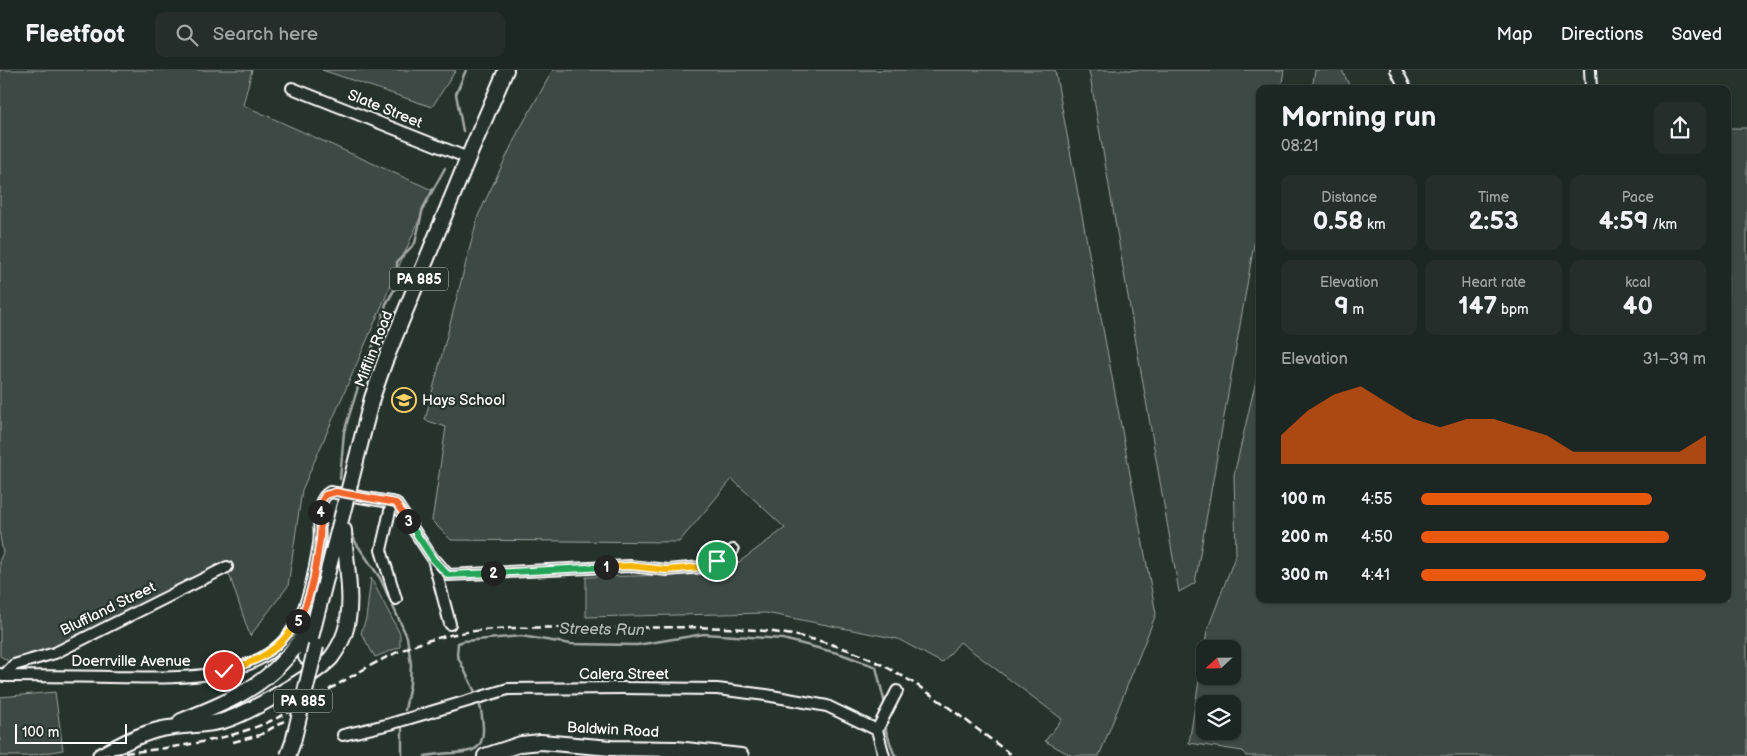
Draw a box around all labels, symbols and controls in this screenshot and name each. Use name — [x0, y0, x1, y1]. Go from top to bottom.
search box — [155, 12, 505, 57]
text: Fleetfoot — [25, 20, 125, 49]
icon: search — [173, 21, 201, 49]
text: Search here — [213, 23, 318, 46]
text: Map — [1497, 24, 1533, 45]
text: Directions — [1561, 24, 1643, 45]
text: Saved — [1671, 24, 1722, 45]
street label: Slate Street — [345, 85, 425, 133]
text: Morning run — [1281, 101, 1436, 134]
button: share — [1654, 102, 1706, 154]
text: 08:21 — [1281, 137, 1318, 156]
text: Distance — [1321, 189, 1377, 206]
text: Time — [1478, 189, 1509, 206]
text: Pace — [1622, 189, 1654, 206]
text: 0.58 — [1313, 206, 1363, 237]
text: 2:53 — [1468, 206, 1519, 237]
text: 4:59 — [1599, 206, 1648, 237]
text: km — [1363, 216, 1386, 233]
text: /km — [1648, 216, 1677, 233]
road number: PA 885 — [390, 268, 448, 290]
text: Elevation — [1320, 274, 1378, 291]
text: Heart rate — [1461, 274, 1526, 291]
text: kcal — [1625, 274, 1650, 291]
text: 9 — [1334, 291, 1349, 322]
text: 147 — [1458, 291, 1497, 322]
text: 40 — [1623, 291, 1653, 322]
text: m — [1349, 301, 1364, 318]
text: bpm — [1497, 301, 1529, 318]
street label: Mifflin Road — [351, 308, 397, 390]
text: Elevation — [1281, 350, 1348, 369]
text: 31–39 m — [1643, 350, 1706, 369]
school or university icon: Hays School — [391, 387, 417, 413]
place label: Hays School — [422, 391, 505, 410]
text: 100 m — [1281, 490, 1326, 509]
text: 4:55 — [1361, 490, 1392, 509]
pin: 4 — [308, 500, 332, 524]
text: 4 — [316, 504, 325, 521]
pin: 3 — [396, 508, 420, 534]
text: 3 — [404, 513, 413, 530]
text: 200 m — [1281, 528, 1328, 547]
text: 4:50 — [1361, 528, 1393, 547]
pin — [696, 540, 738, 582]
icon: arrive — [703, 547, 731, 575]
pin: 1 — [594, 554, 618, 580]
text: 1 — [604, 559, 609, 576]
pin: 2 — [480, 560, 506, 586]
text: 2 — [489, 565, 498, 582]
text: 300 m — [1281, 566, 1328, 585]
text: 4:41 — [1361, 566, 1390, 585]
street label: Bluffland Street — [57, 578, 159, 640]
pin: 5 — [286, 608, 310, 634]
text: 5 — [294, 613, 303, 630]
water label: Streets Run — [559, 620, 645, 640]
north arrow — [1196, 640, 1241, 685]
map controls — [1196, 640, 1241, 740]
pin — [203, 650, 245, 692]
street label: Doerrville Avenue — [71, 652, 191, 671]
icon: check — [210, 657, 238, 685]
street label: Calera Street — [579, 665, 669, 684]
road number: PA 885 — [274, 690, 332, 712]
button: layers — [1196, 695, 1241, 740]
street label: Baldwin Road — [566, 718, 660, 742]
scale bar — [15, 721, 128, 744]
text: 100 m — [22, 724, 59, 741]

